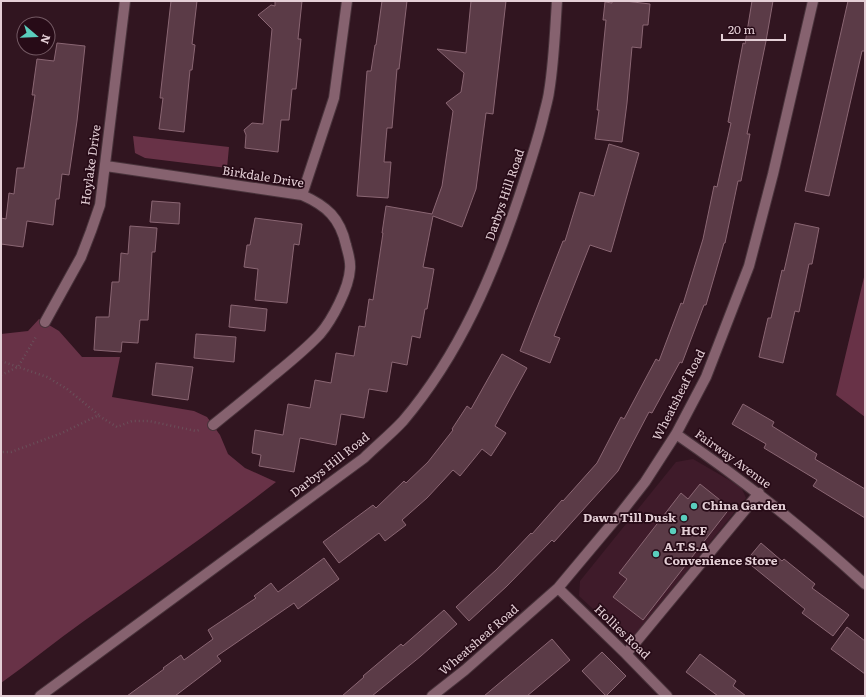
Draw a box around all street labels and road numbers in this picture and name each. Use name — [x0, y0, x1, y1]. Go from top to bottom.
street label: Hoylake Drive — [75, 123, 105, 206]
street label: Darbys Hill Road — [480, 146, 528, 243]
street label: Birkdale Drive — [221, 161, 305, 191]
street label: Wheatsheaf Road — [647, 345, 709, 443]
street label: Fairway Avenue — [692, 424, 775, 492]
street label: Darbys Hill Road — [286, 427, 373, 501]
street label: Wheatsheaf Road — [435, 599, 522, 679]
street label: Hollies Road — [591, 600, 655, 663]

